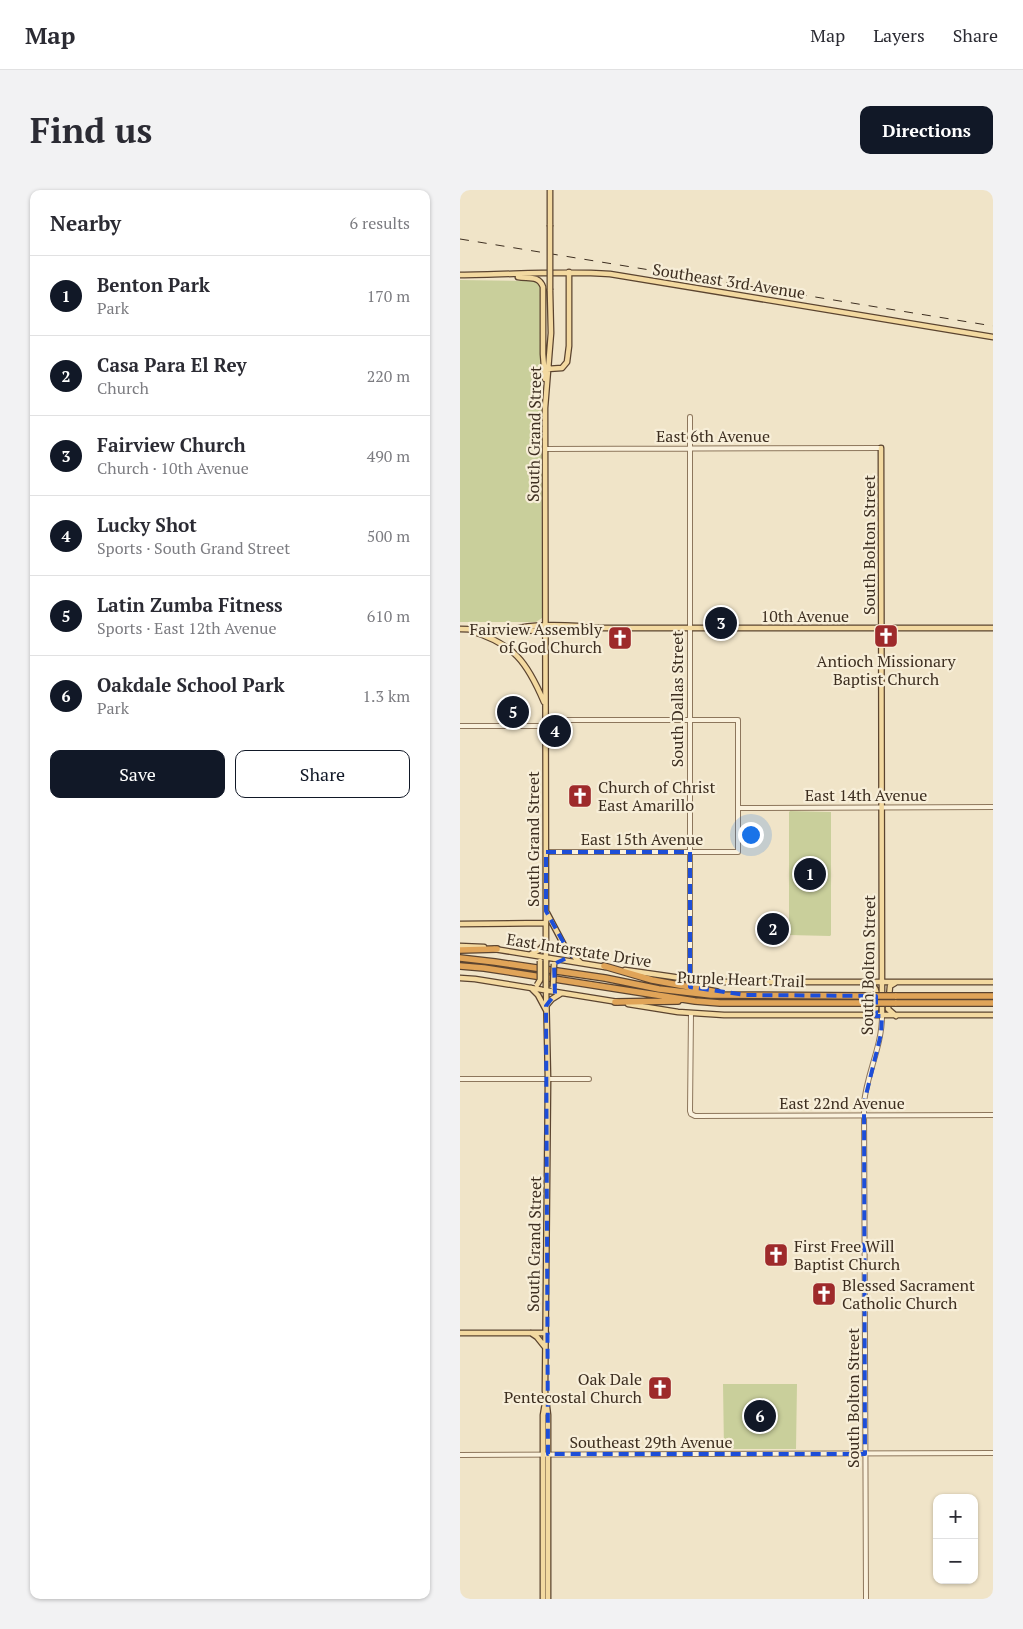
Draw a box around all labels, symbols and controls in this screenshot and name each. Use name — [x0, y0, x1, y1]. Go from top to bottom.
text: Map — [25, 19, 75, 51]
text: Map — [810, 23, 845, 47]
text: Layers — [873, 23, 925, 47]
text: Share — [953, 23, 998, 47]
button: Directions — [860, 106, 993, 154]
text: Find us — [30, 107, 152, 153]
text: Nearby — [50, 209, 121, 237]
text: 6 results — [350, 212, 410, 234]
street label: Southeast 3rd Avenue — [651, 258, 807, 304]
text: Benton Park — [97, 272, 210, 297]
text: 1 — [61, 285, 71, 307]
text: 170 m — [367, 285, 410, 307]
text: Park — [97, 297, 129, 319]
text: Casa Para El Rey — [97, 352, 246, 377]
text: 2 — [61, 365, 71, 387]
text: 220 m — [367, 365, 410, 387]
street label: South Grand Street — [522, 366, 546, 502]
text: Church — [97, 377, 149, 399]
street label: East 6th Avenue — [656, 425, 770, 447]
text: Fairview Church — [97, 432, 246, 457]
text: 3 — [61, 445, 71, 467]
text: 490 m — [367, 445, 410, 467]
text: Church · 10th Avenue — [97, 457, 249, 479]
street label: South Bolton Street — [858, 475, 880, 615]
text: Lucky Shot — [97, 512, 197, 537]
text: 4 — [61, 525, 71, 547]
text: 500 m — [367, 525, 410, 547]
text: Sports · South Grand Street — [97, 537, 290, 559]
text: Latin Zumba Fitness — [97, 592, 283, 617]
pin: 3 — [705, 604, 737, 642]
text: 5 — [61, 605, 71, 627]
text: 610 m — [367, 605, 410, 627]
street label: 10th Avenue — [761, 605, 849, 627]
text: Sports · East 12th Avenue — [97, 617, 277, 639]
place label: Fairview Assembly of God Church — [470, 618, 603, 658]
church icon: Antioch Missionary Baptist Church — [873, 623, 899, 649]
church icon: Fairview Assembly of God Church — [607, 625, 633, 651]
street label: South Dallas Street — [666, 631, 688, 767]
place label: Antioch Missionary Baptist Church — [816, 650, 956, 690]
text: Oakdale School Park — [97, 672, 284, 697]
text: 6 — [61, 685, 71, 707]
text: 1.3 km — [363, 685, 410, 707]
pin: 5 — [497, 693, 529, 731]
text: Park — [97, 697, 129, 719]
pin: 4 — [539, 712, 571, 750]
button: Save — [50, 750, 225, 798]
button: Share — [235, 750, 410, 798]
street label: South Grand Street — [522, 771, 544, 907]
place label: Church of Christ East Amarillo — [598, 776, 716, 816]
church icon: Church of Christ East Amarillo — [567, 783, 593, 809]
street label: East 14th Avenue — [805, 784, 927, 806]
your location — [738, 822, 764, 848]
street label: East 15th Avenue — [581, 828, 703, 850]
pin: 1 — [794, 855, 826, 893]
street label: South Bolton Street — [856, 895, 880, 1035]
pin: 2 — [757, 910, 789, 948]
street label: East Interstate Drive — [505, 928, 653, 972]
street label: Purple Heart Trail — [677, 966, 805, 992]
street label: East 22nd Avenue — [779, 1092, 905, 1114]
street label: South Grand Street — [522, 1176, 546, 1312]
place label: First Free Will Baptist Church — [794, 1235, 901, 1275]
church icon: First Free Will Baptist Church — [763, 1242, 789, 1268]
place label: Blessed Sacrament Catholic Church — [842, 1274, 975, 1314]
church icon: Blessed Sacrament Catholic Church — [811, 1281, 837, 1307]
street label: South Bolton Street — [842, 1328, 864, 1468]
place label: Oak Dale Pentecostal Church — [504, 1368, 643, 1408]
church icon: Oak Dale Pentecostal Church — [647, 1375, 673, 1401]
pin: 6 — [744, 1397, 776, 1435]
street label: Southeast 29th Avenue — [569, 1431, 733, 1453]
map controls — [933, 1494, 978, 1584]
button: + — [933, 1494, 978, 1539]
button: − — [933, 1539, 978, 1584]

